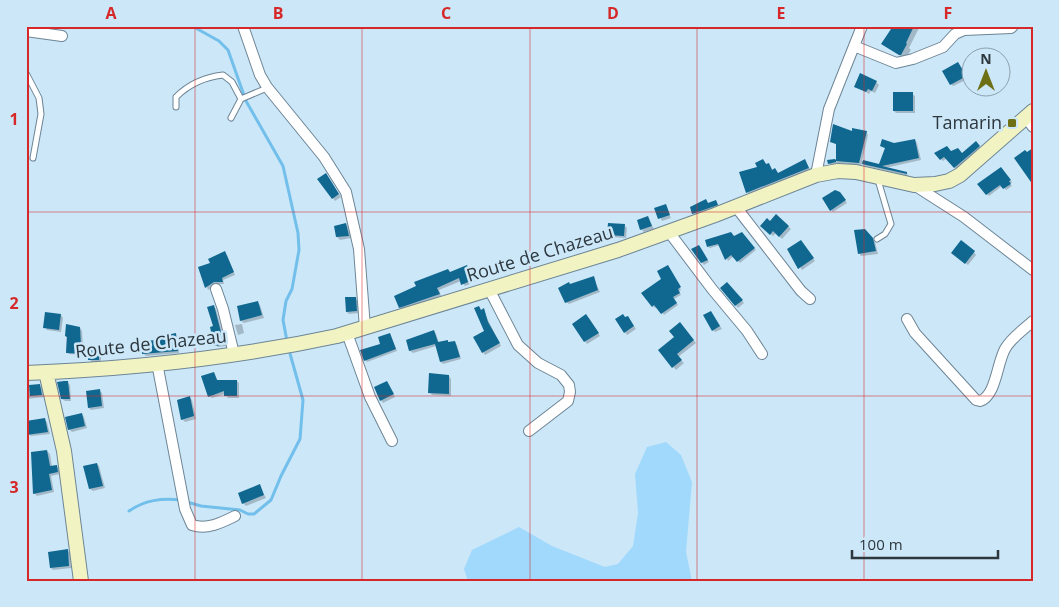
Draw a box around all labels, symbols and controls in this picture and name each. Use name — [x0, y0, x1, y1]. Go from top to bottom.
text: A — [105, 2, 117, 24]
text: B — [273, 2, 283, 24]
text: C — [441, 2, 451, 24]
text: D — [607, 2, 619, 24]
text: E — [777, 2, 786, 24]
text: F — [944, 2, 952, 24]
north arrow — [962, 48, 1012, 98]
text: N — [980, 49, 992, 68]
text: 1 — [9, 108, 19, 130]
place label: Tamarin — [932, 110, 1002, 134]
marker: Tamarin — [1006, 117, 1018, 129]
street label: Route de Chazeau — [464, 219, 616, 287]
text: 2 — [9, 292, 19, 314]
street label: Route de Chazeau — [74, 323, 228, 363]
text: 3 — [9, 476, 19, 498]
scale bar — [852, 527, 998, 559]
text: 100 m — [859, 534, 903, 554]

